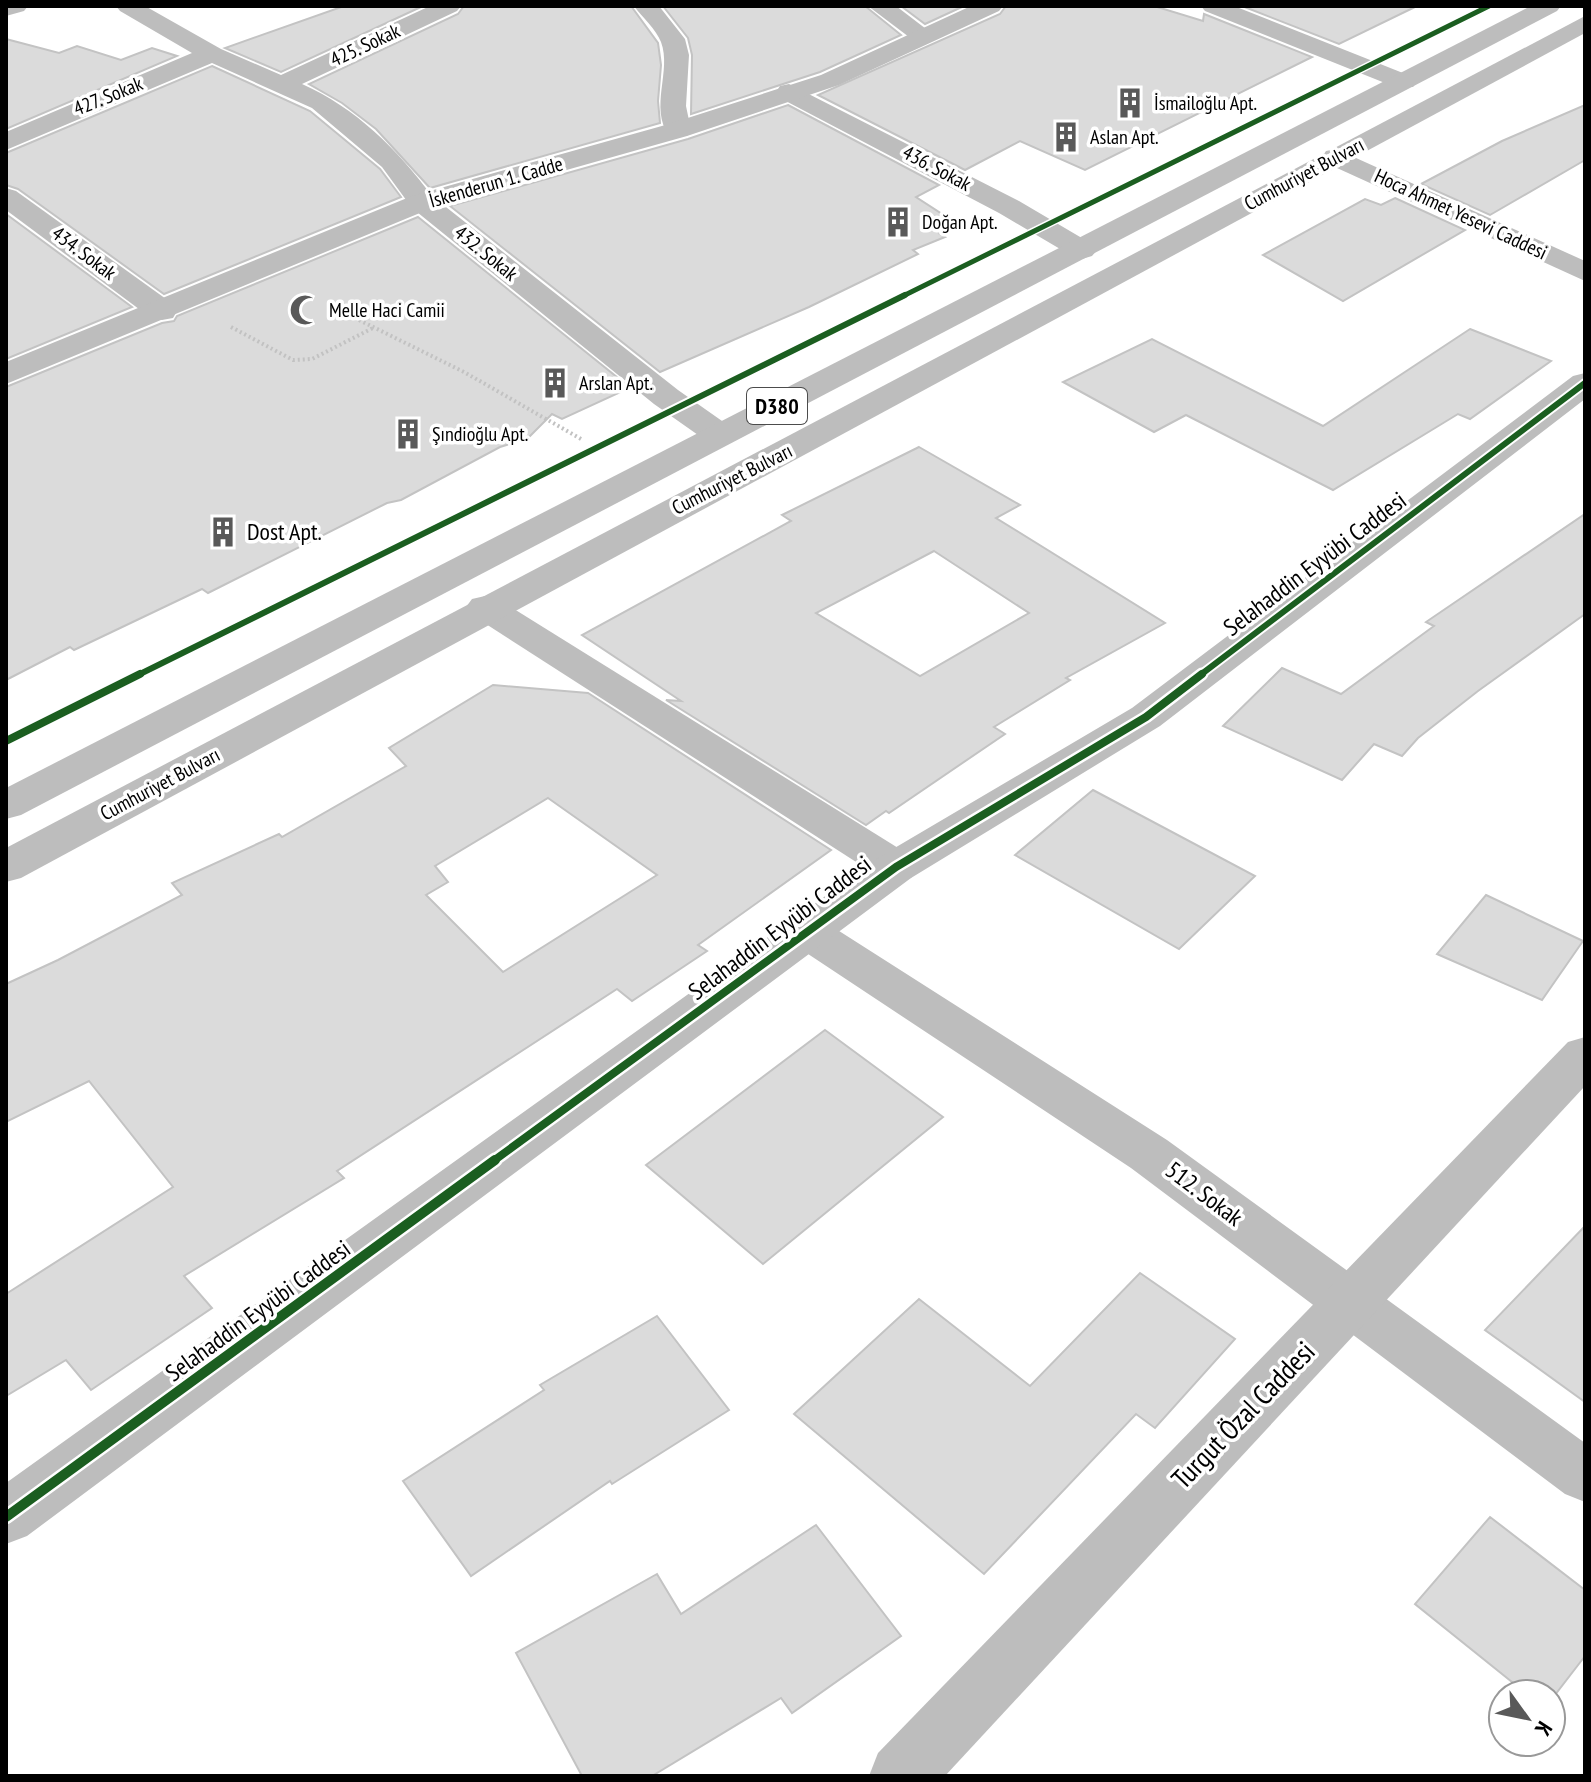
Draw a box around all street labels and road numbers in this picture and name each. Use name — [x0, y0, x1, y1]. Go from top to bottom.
street label: 425. Sokak — [326, 17, 404, 72]
street label: 427. Sokak — [70, 70, 147, 122]
street label: Cumhuriyet Bulvarı — [1240, 132, 1368, 216]
street label: 436. Sokak — [898, 139, 976, 197]
street label: İskenderun 1. Cadde — [426, 150, 566, 214]
street label: Hoca Ahmet Yesevi Caddesi — [1371, 163, 1551, 265]
street label: 434. Sokak — [47, 220, 122, 286]
street label: 432. Sokak — [449, 220, 523, 287]
road number: D380 — [747, 388, 807, 424]
street label: Cumhuriyet Bulvarı — [667, 438, 797, 520]
street label: Selahaddin Eyyübi Caddesi — [1217, 485, 1412, 643]
street label: Cumhuriyet Bulvarı — [96, 742, 224, 826]
street label: Selahaddin Eyyübi Caddesi — [682, 849, 877, 1007]
street label: 512. Sokak — [1159, 1154, 1250, 1233]
street label: Selahaddin Eyyübi Caddesi — [159, 1233, 356, 1388]
street label: Turgut Özal Caddesi — [1163, 1333, 1322, 1496]

